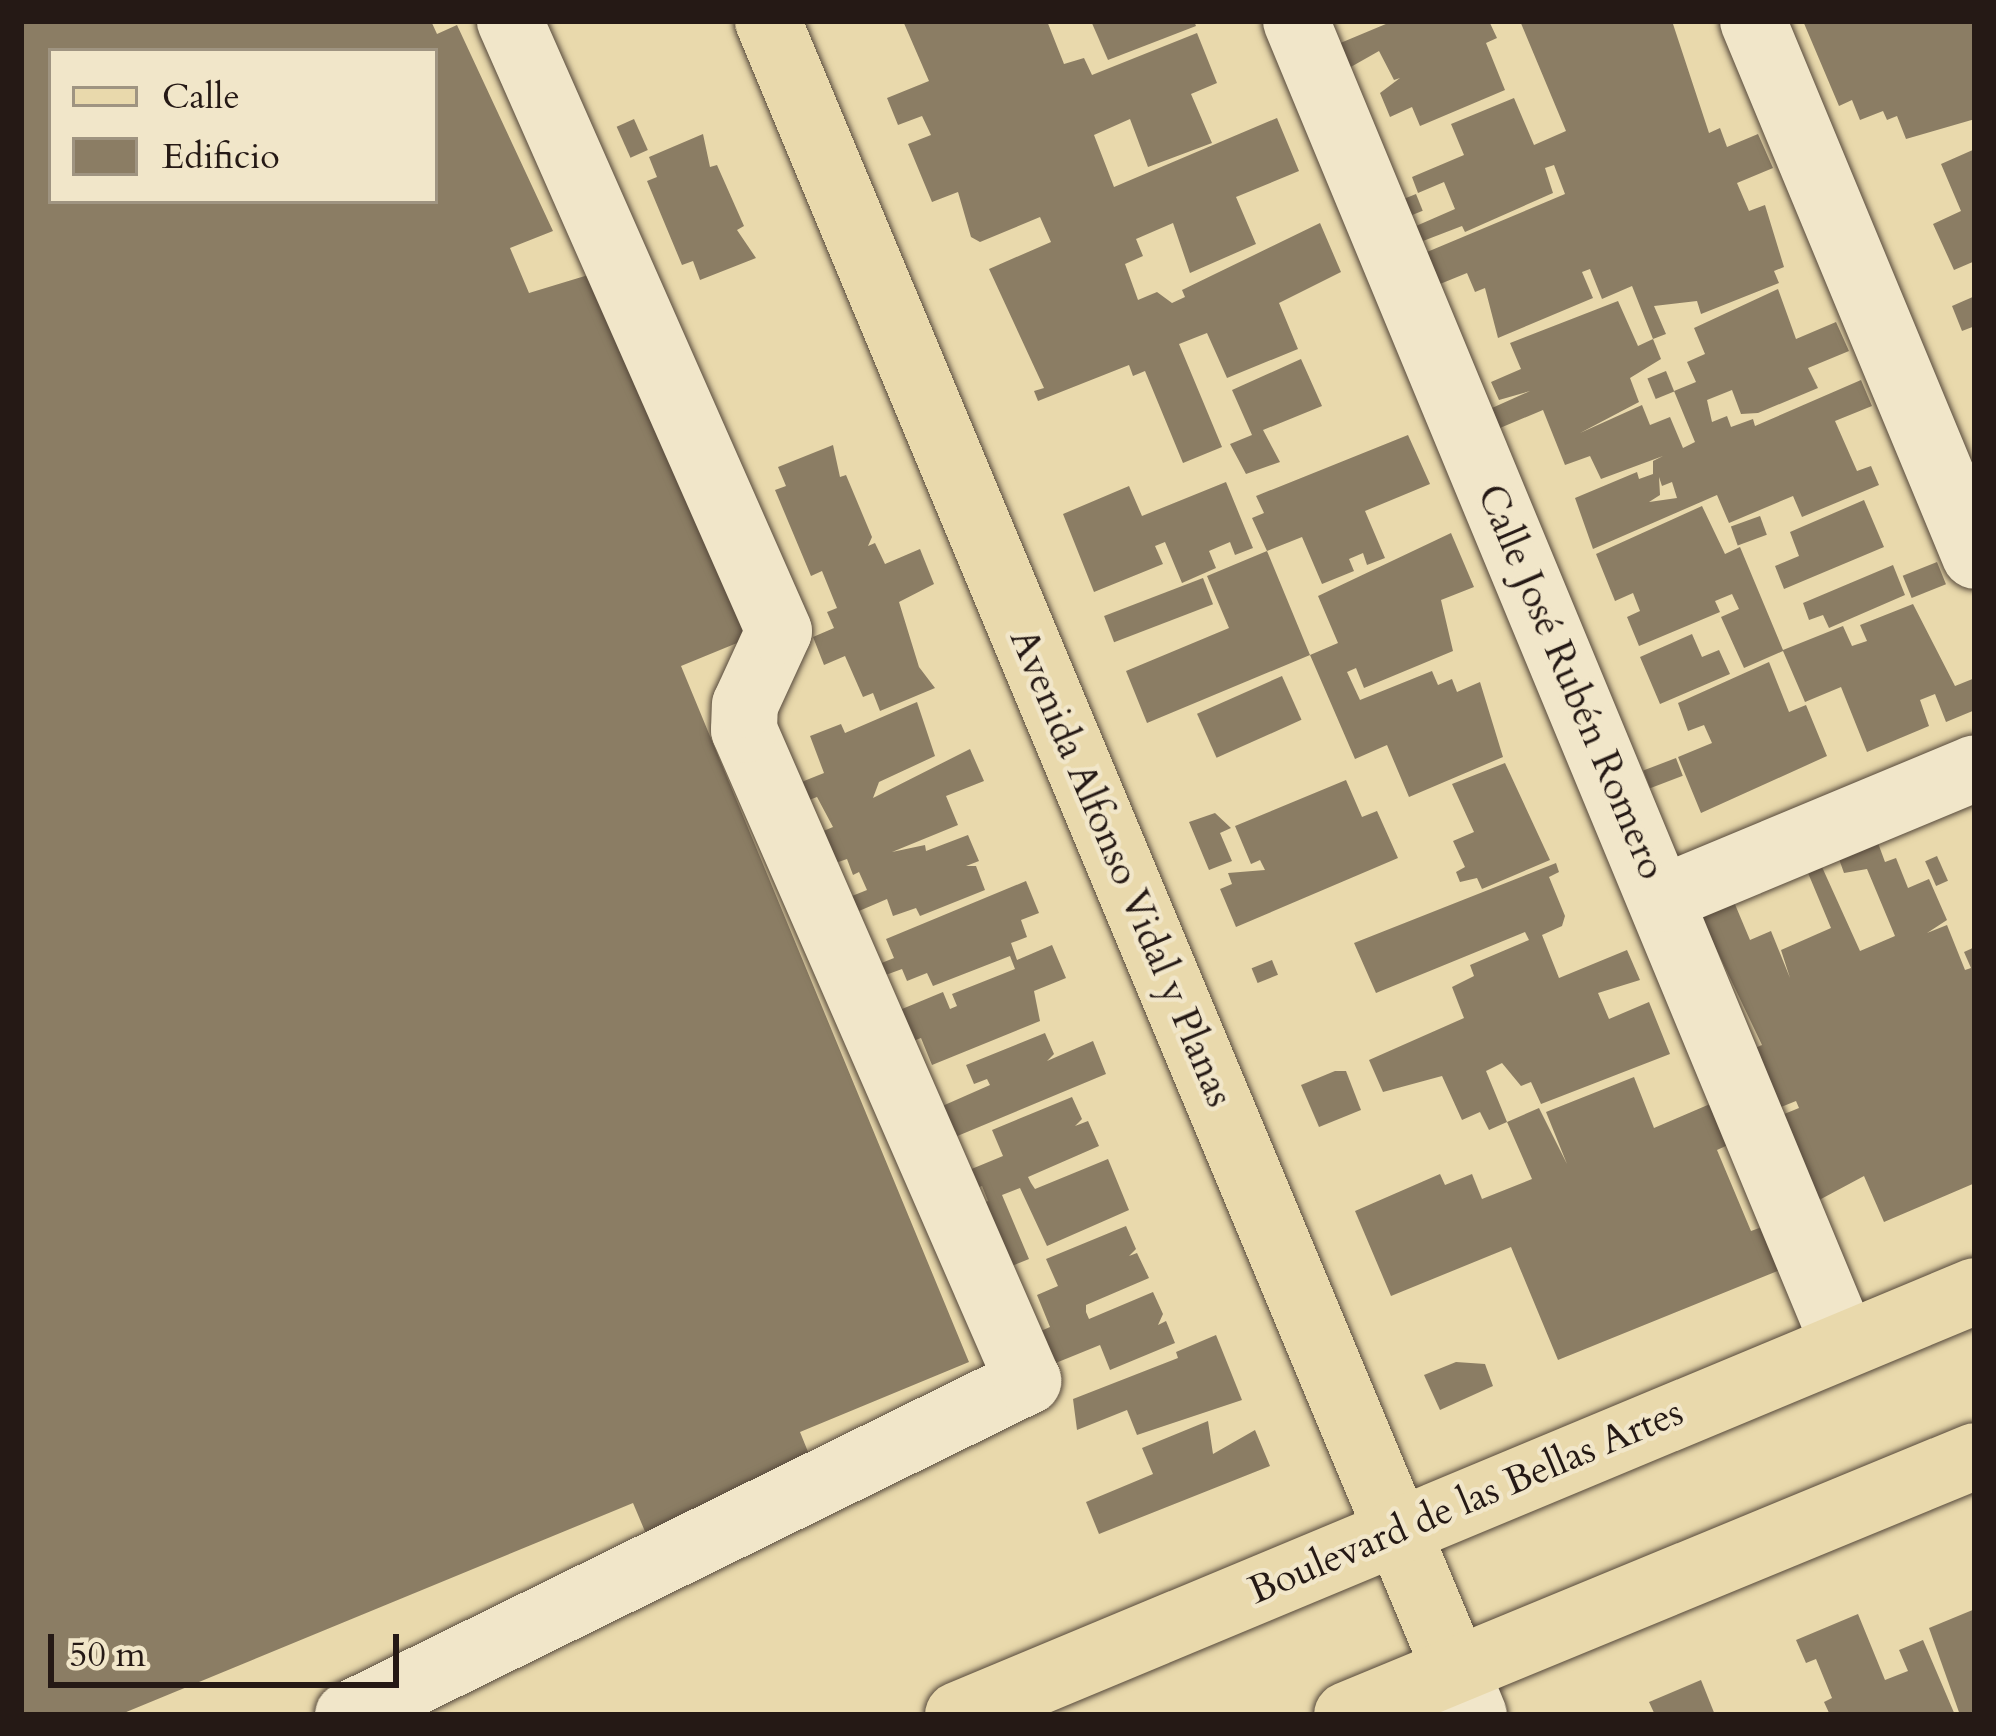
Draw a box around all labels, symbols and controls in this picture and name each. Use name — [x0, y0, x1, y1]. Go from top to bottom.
legend — [48, 48, 438, 204]
text: Calle — [162, 72, 240, 121]
text: Edificio — [162, 132, 280, 181]
street label: Calle José Rubén Romero — [1467, 478, 1675, 886]
street label: Avenida Alfonso Vidal y Planas — [999, 622, 1243, 1114]
street label: Boulevard de las Bellas Artes — [1242, 1389, 1690, 1615]
scale bar — [54, 1610, 405, 1684]
text: 50 m — [69, 1630, 146, 1679]

